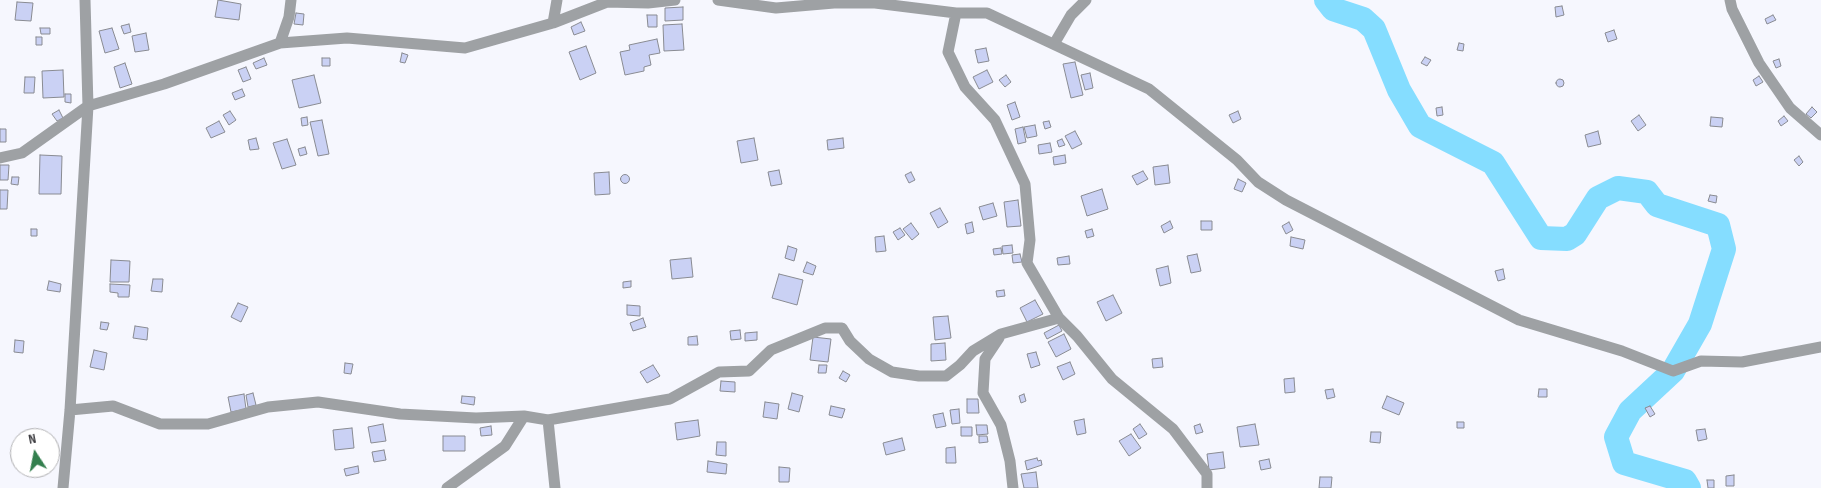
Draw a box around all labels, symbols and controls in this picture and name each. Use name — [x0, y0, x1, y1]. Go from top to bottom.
north arrow — [10, 428, 60, 478]
text: N — [27, 430, 38, 448]

